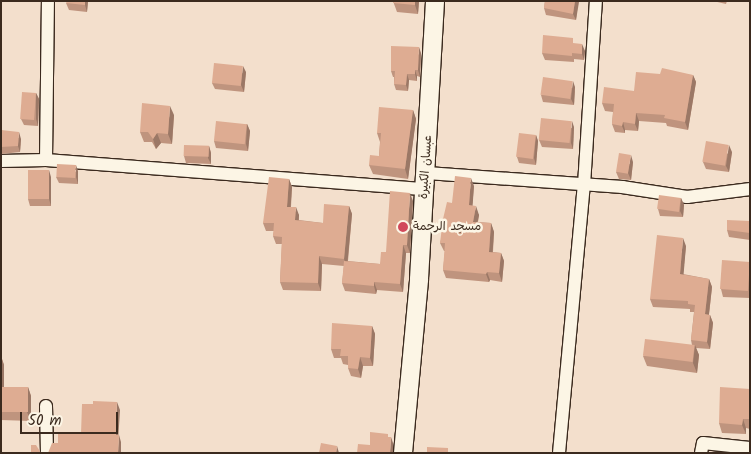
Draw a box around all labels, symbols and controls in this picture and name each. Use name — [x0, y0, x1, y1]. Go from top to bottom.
street label: عبسان الكبيرة — [417, 135, 435, 199]
place label: مسجد الرحمة — [413, 220, 481, 234]
marker: مسجد الرحمة — [397, 221, 409, 233]
scale bar — [22, 402, 120, 434]
text: 50 m — [28, 409, 62, 433]

